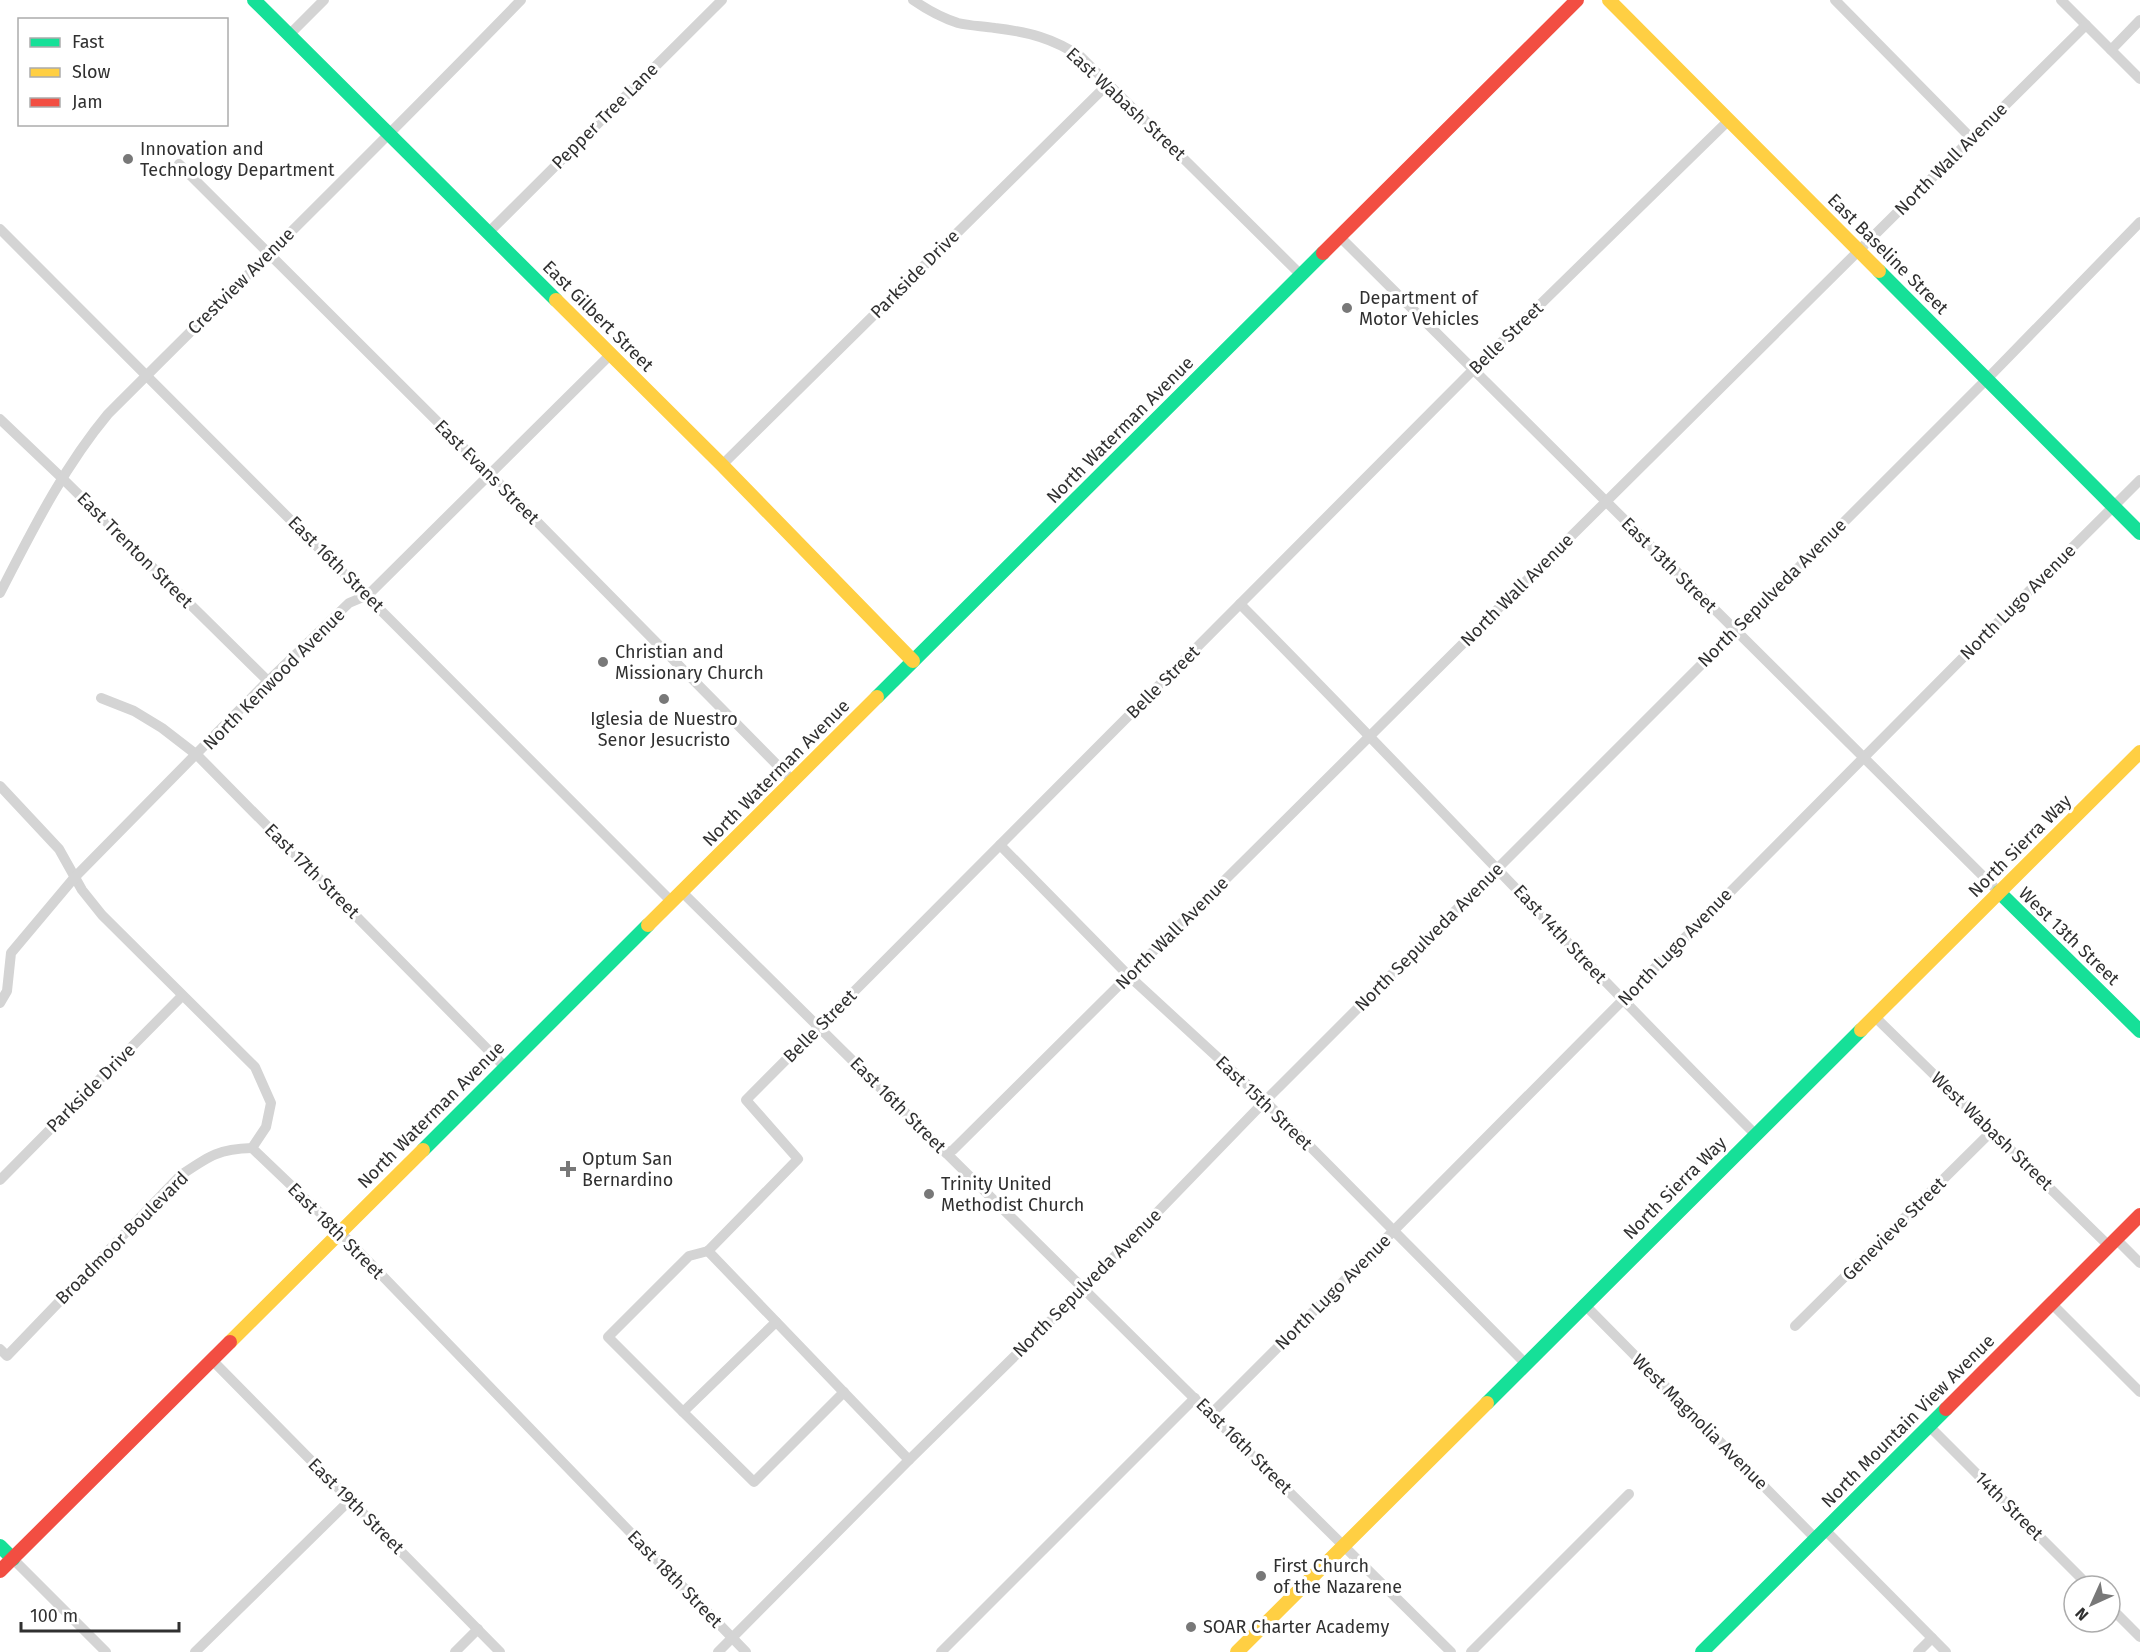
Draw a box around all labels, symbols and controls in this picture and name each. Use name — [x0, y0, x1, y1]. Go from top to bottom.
legend — [18, 18, 228, 126]
text: Fast — [72, 31, 105, 53]
street label: East Wabash Street — [1062, 43, 1191, 165]
street label: Pepper Tree Lane — [547, 58, 663, 174]
text: Slow — [72, 61, 111, 83]
text: Jam — [72, 91, 103, 113]
street label: North Wall Avenue — [1890, 98, 2012, 220]
place label: Innovation and Technology Department — [140, 138, 335, 181]
marker: Innovation and Technology Department — [121, 152, 135, 166]
street label: East Baseline Street — [1823, 189, 1953, 319]
street label: Crestview Avenue — [183, 223, 299, 339]
street label: Parkside Drive — [866, 225, 964, 323]
street label: East Gilbert Street — [538, 256, 658, 376]
place label: Department of Motor Vehicles — [1359, 287, 1480, 330]
street label: Belle Street — [1464, 297, 1548, 379]
marker: Department of Motor Vehicles — [1340, 301, 1354, 315]
street label: North Waterman Avenue — [1042, 352, 1198, 508]
street label: East Evans Street — [430, 415, 544, 529]
street label: East Trenton Street — [72, 487, 198, 613]
street label: East 16th Street — [283, 511, 389, 617]
street label: East 13th Street — [1617, 513, 1722, 618]
street label: North Sepulveda Avenue — [1693, 514, 1851, 672]
street label: North Wall Avenue — [1456, 529, 1578, 651]
street label: North Lugo Avenue — [1955, 539, 2081, 665]
street label: North Kenwood Avenue — [199, 604, 349, 754]
street label: Belle Street — [1122, 640, 1205, 723]
place label: Christian and Missionary Church — [615, 641, 764, 684]
marker: Christian and Missionary Church — [596, 655, 610, 669]
marker: Iglesia de Nuestro Senor Jesucristo — [657, 692, 671, 706]
street label: North Waterman Avenue — [698, 695, 854, 851]
place label: Iglesia de Nuestro Senor Jesucristo — [590, 708, 738, 751]
street label: North Sierra Way — [1964, 790, 2076, 902]
street label: East 17th Street — [260, 819, 364, 923]
street label: North Sepulveda Avenue — [1350, 858, 1508, 1016]
street label: North Wall Avenue — [1111, 872, 1233, 994]
street label: East 14th Street — [1509, 880, 1612, 988]
street label: West 13th Street — [2014, 882, 2124, 990]
street label: North Lugo Avenue — [1613, 884, 1737, 1010]
street label: Belle Street — [779, 984, 862, 1067]
street label: North Waterman Avenue — [353, 1037, 509, 1193]
street label: Parkside Drive — [42, 1039, 140, 1137]
street label: East 15th Street — [1211, 1051, 1317, 1155]
street label: East 16th Street — [845, 1052, 951, 1158]
street label: West Wabash Street — [1926, 1067, 2058, 1195]
street label: North Sierra Way — [1619, 1132, 1731, 1244]
place label: Optum San Bernardino — [582, 1148, 673, 1191]
marker: Optum San Bernardino — [559, 1160, 577, 1178]
street label: Broadmoor Boulevard — [51, 1167, 193, 1309]
street label: Genevieve Street — [1838, 1172, 1951, 1285]
place label: Trinity United Methodist Church — [941, 1173, 1084, 1216]
street label: East 18th Street — [283, 1178, 389, 1284]
marker: Trinity United Methodist Church — [922, 1187, 936, 1201]
street label: North Sepulveda Avenue — [1008, 1204, 1166, 1362]
street label: North Lugo Avenue — [1270, 1229, 1396, 1355]
street label: North Mountain View Avenue — [1817, 1330, 1999, 1512]
street label: West Magnolia Avenue — [1628, 1350, 1772, 1494]
street label: East 16th Street — [1191, 1393, 1297, 1499]
street label: East 19th Street — [303, 1453, 409, 1559]
street label: 14th Street — [1970, 1467, 2048, 1545]
street label: East 18th Street — [623, 1526, 727, 1633]
place label: First Church of the Nazarene — [1273, 1555, 1402, 1598]
marker: First Church of the Nazarene — [1254, 1569, 1268, 1583]
north arrow — [2062, 1574, 2122, 1634]
scale bar — [21, 1595, 178, 1633]
text: N — [2071, 1604, 2092, 1625]
text: 100 m — [30, 1605, 78, 1627]
place label: SOAR Charter Academy — [1203, 1616, 1389, 1638]
marker: SOAR Charter Academy — [1184, 1620, 1198, 1634]

